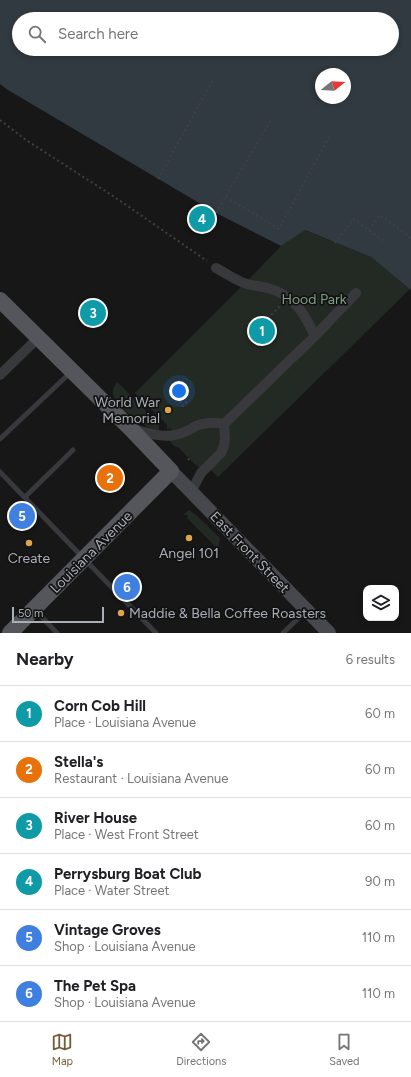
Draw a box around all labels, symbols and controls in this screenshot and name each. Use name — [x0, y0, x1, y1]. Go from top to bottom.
search box — [12, 12, 399, 56]
icon: search — [26, 23, 48, 45]
text: Search here — [58, 25, 138, 43]
north arrow — [315, 68, 351, 104]
pin: 4 — [189, 204, 215, 234]
park label: Hood Park — [281, 291, 347, 308]
pin: 3 — [80, 298, 106, 328]
pin: 1 — [249, 316, 275, 346]
your location — [169, 381, 189, 401]
place label: World War Memorial — [95, 394, 160, 427]
marker: World War Memorial — [163, 405, 173, 415]
pin: 2 — [97, 463, 123, 493]
pin: 5 — [9, 501, 35, 531]
street label: Louisiana Avenue — [47, 508, 136, 597]
street label: East Front Street — [206, 508, 293, 597]
marker: Angel 101 — [184, 533, 194, 543]
marker: Create — [24, 538, 34, 548]
place label: Angel 101 — [159, 545, 219, 562]
place label: Create — [8, 550, 51, 567]
pin: 6 — [114, 572, 140, 602]
map controls — [363, 585, 399, 621]
button: layers — [363, 585, 399, 621]
scale bar — [12, 605, 104, 624]
place label: Maddie & Bella Coffee Roasters — [129, 605, 326, 622]
text: 50 m — [18, 607, 43, 620]
marker: Maddie & Bella Coffee Roasters — [116, 608, 126, 618]
text: Nearby — [16, 649, 74, 669]
text: 6 results — [346, 652, 395, 667]
text: Corn Cob Hill — [54, 697, 146, 715]
text: 1 — [26, 706, 32, 721]
text: 60 m — [365, 706, 395, 721]
text: Place · Louisiana Avenue — [54, 715, 196, 730]
text: Stella's — [54, 753, 103, 771]
text: 2 — [25, 762, 33, 777]
text: 60 m — [365, 762, 395, 777]
text: Restaurant · Louisiana Avenue — [54, 771, 228, 786]
text: River House — [54, 809, 137, 827]
text: 3 — [25, 818, 33, 833]
text: 60 m — [365, 818, 395, 833]
text: Place · West Front Street — [54, 827, 199, 842]
text: Perrysburg Boat Club — [54, 865, 201, 883]
text: 4 — [25, 874, 33, 889]
text: 90 m — [365, 874, 395, 889]
text: Place · Water Street — [54, 883, 169, 898]
text: Vintage Groves — [54, 921, 161, 939]
text: 5 — [25, 930, 33, 945]
text: 110 m — [362, 930, 395, 945]
text: Shop · Louisiana Avenue — [54, 939, 196, 954]
text: The Pet Spa — [54, 977, 136, 995]
text: 6 — [25, 986, 33, 1001]
text: 110 m — [362, 986, 395, 1001]
text: Shop · Louisiana Avenue — [54, 995, 196, 1010]
tab: Map — [51, 1031, 73, 1068]
tab: Directions — [176, 1031, 226, 1068]
tab: Saved — [329, 1031, 360, 1068]

